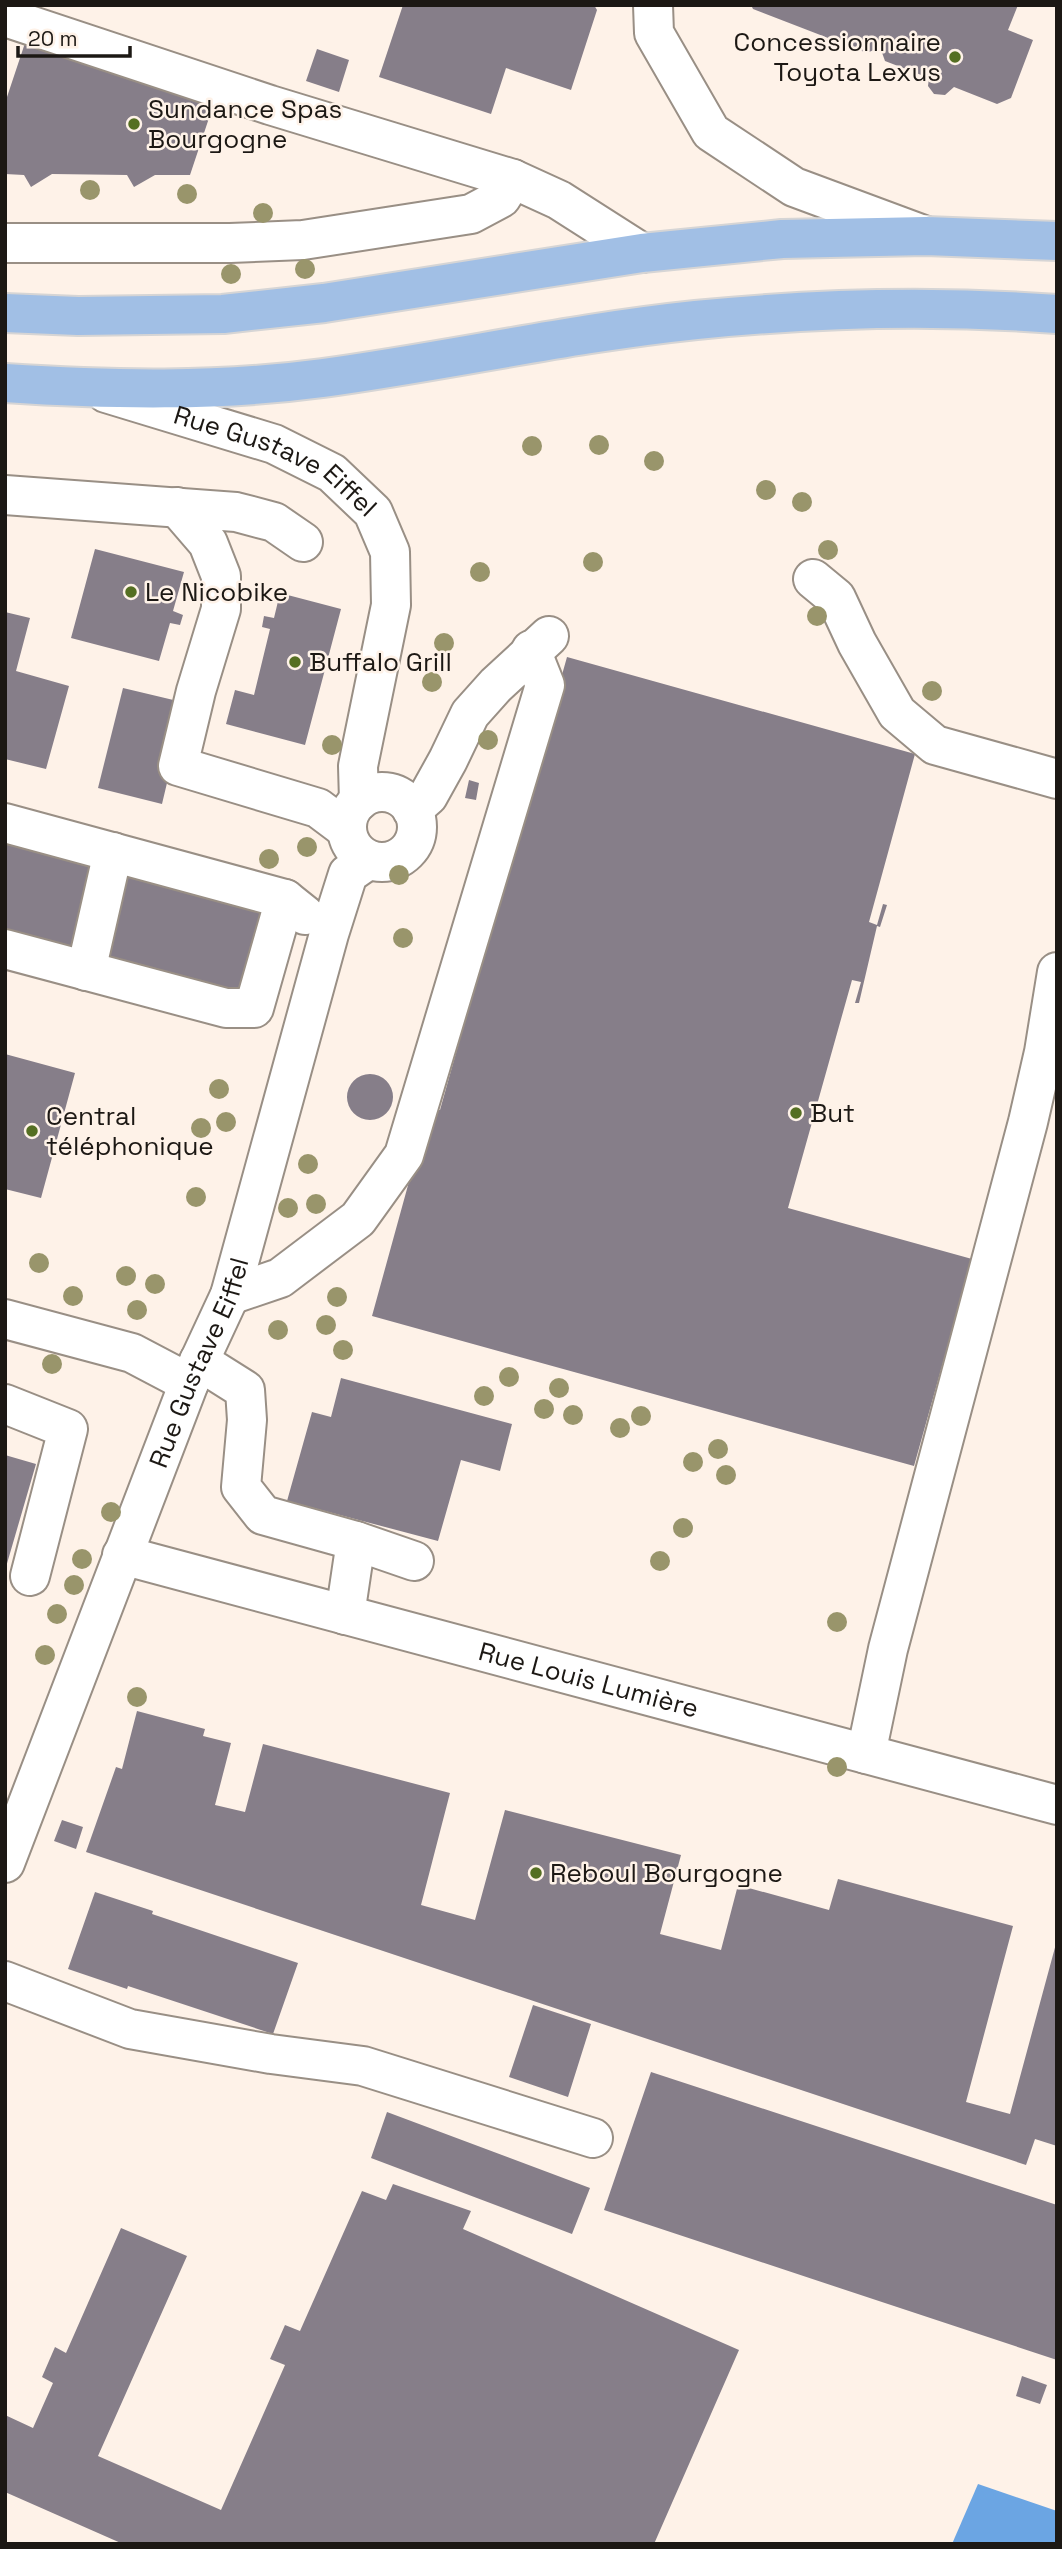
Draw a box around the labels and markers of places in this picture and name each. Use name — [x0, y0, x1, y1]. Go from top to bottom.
place label: Concessionnaire Toyota Lexus — [734, 25, 941, 89]
marker: Concessionnaire Toyota Lexus — [947, 49, 963, 65]
place label: Sundance Spas Bourgogne — [148, 92, 342, 156]
marker: Sundance Spas Bourgogne — [126, 116, 142, 132]
place label: Le Nicobike — [145, 575, 288, 609]
marker: Le Nicobike — [123, 584, 139, 600]
place label: Buffalo Grill — [309, 645, 452, 679]
marker: Buffalo Grill — [287, 654, 303, 670]
place label: But — [810, 1096, 855, 1130]
place label: Central téléphonique — [46, 1099, 214, 1163]
marker: But — [788, 1105, 804, 1121]
marker: Central téléphonique — [24, 1123, 40, 1139]
place label: Reboul Bourgogne — [550, 1856, 783, 1890]
marker: Reboul Bourgogne — [528, 1865, 544, 1881]

